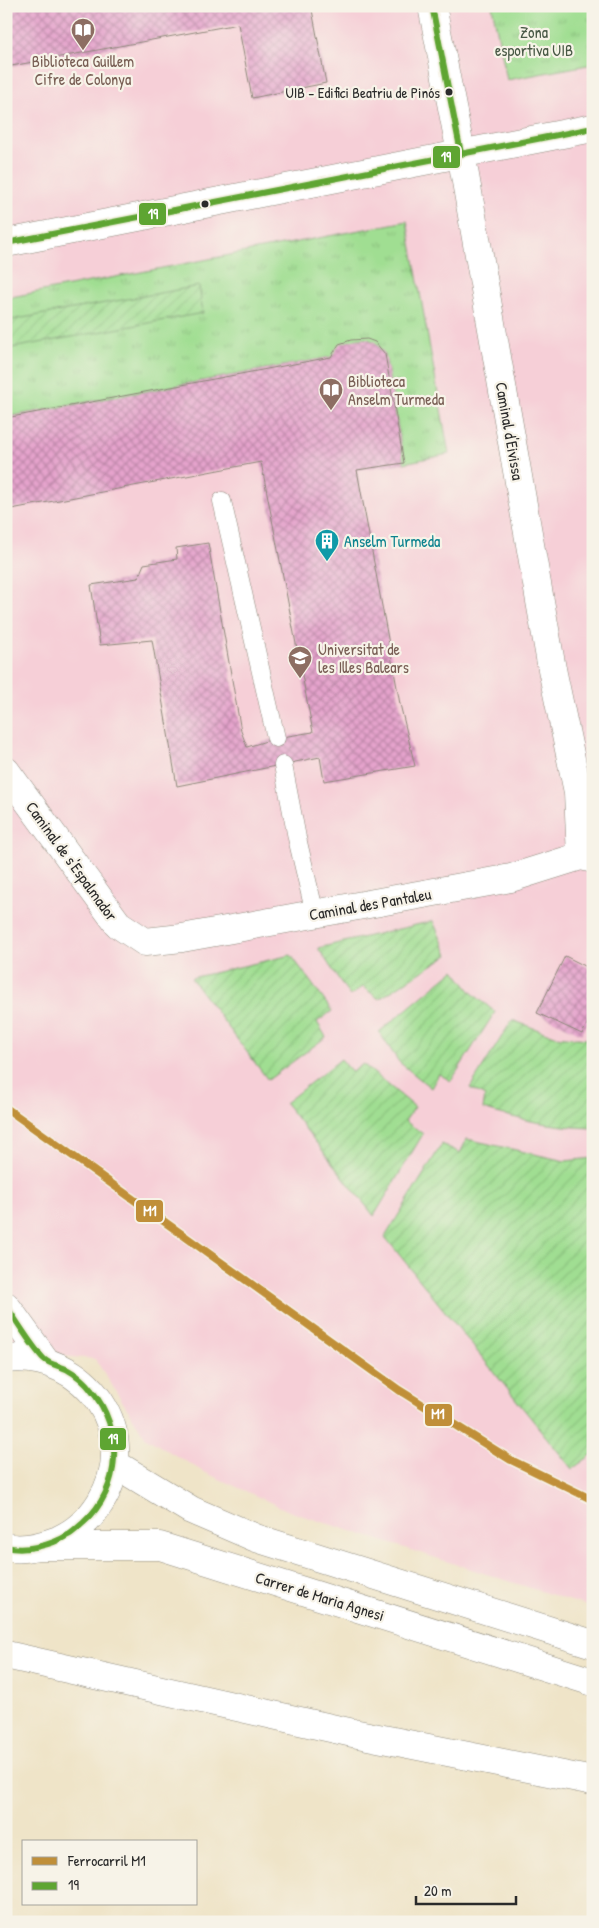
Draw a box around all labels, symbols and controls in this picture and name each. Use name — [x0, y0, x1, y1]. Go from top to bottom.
library icon: Biblioteca Guillem Cifre de Colonya — [70, 17, 96, 51]
park label: Zona esportiva UIB — [495, 21, 573, 61]
place label: Biblioteca Guillem Cifre de Colonya — [32, 50, 134, 90]
place label: UIB - Edifici Beatriu de Pinós — [286, 82, 440, 103]
marker: UIB - Edifici Beatriu de Pinós — [444, 87, 454, 97]
line badge: 19 — [432, 145, 461, 169]
text: 19 — [441, 147, 452, 166]
unlabelled marker — [200, 199, 210, 209]
line badge: 19 — [138, 202, 167, 226]
text: 19 — [148, 204, 159, 223]
place label: Biblioteca Anselm Turmeda — [348, 370, 444, 410]
library icon: Biblioteca Anselm Turmeda — [318, 377, 344, 411]
street label: Caminal d'Eivissa — [491, 380, 529, 482]
building icon: Anselm Turmeda — [314, 528, 340, 562]
place label: Anselm Turmeda — [344, 530, 440, 552]
place label: Universitat de les Illes Balears — [318, 638, 409, 678]
school or university icon: Universitat de les Illes Balears — [287, 645, 313, 679]
street label: Caminal de s'Espalmador — [21, 797, 123, 925]
street label: Caminal des Pantaleu — [307, 882, 433, 926]
line badge: M1 — [135, 1199, 164, 1223]
text: M1 — [143, 1201, 157, 1220]
line badge: M1 — [424, 1403, 453, 1427]
text: M1 — [431, 1404, 445, 1423]
line badge: 19 — [99, 1427, 127, 1451]
text: 19 — [108, 1429, 119, 1448]
street label: Carrer de Maria Agnesi — [253, 1566, 387, 1626]
legend — [22, 1840, 198, 1906]
text: Ferrocarril M1 — [67, 1850, 146, 1871]
scale bar — [416, 1873, 516, 1905]
text: 19 — [68, 1874, 79, 1895]
text: 20 m — [424, 1880, 451, 1901]

